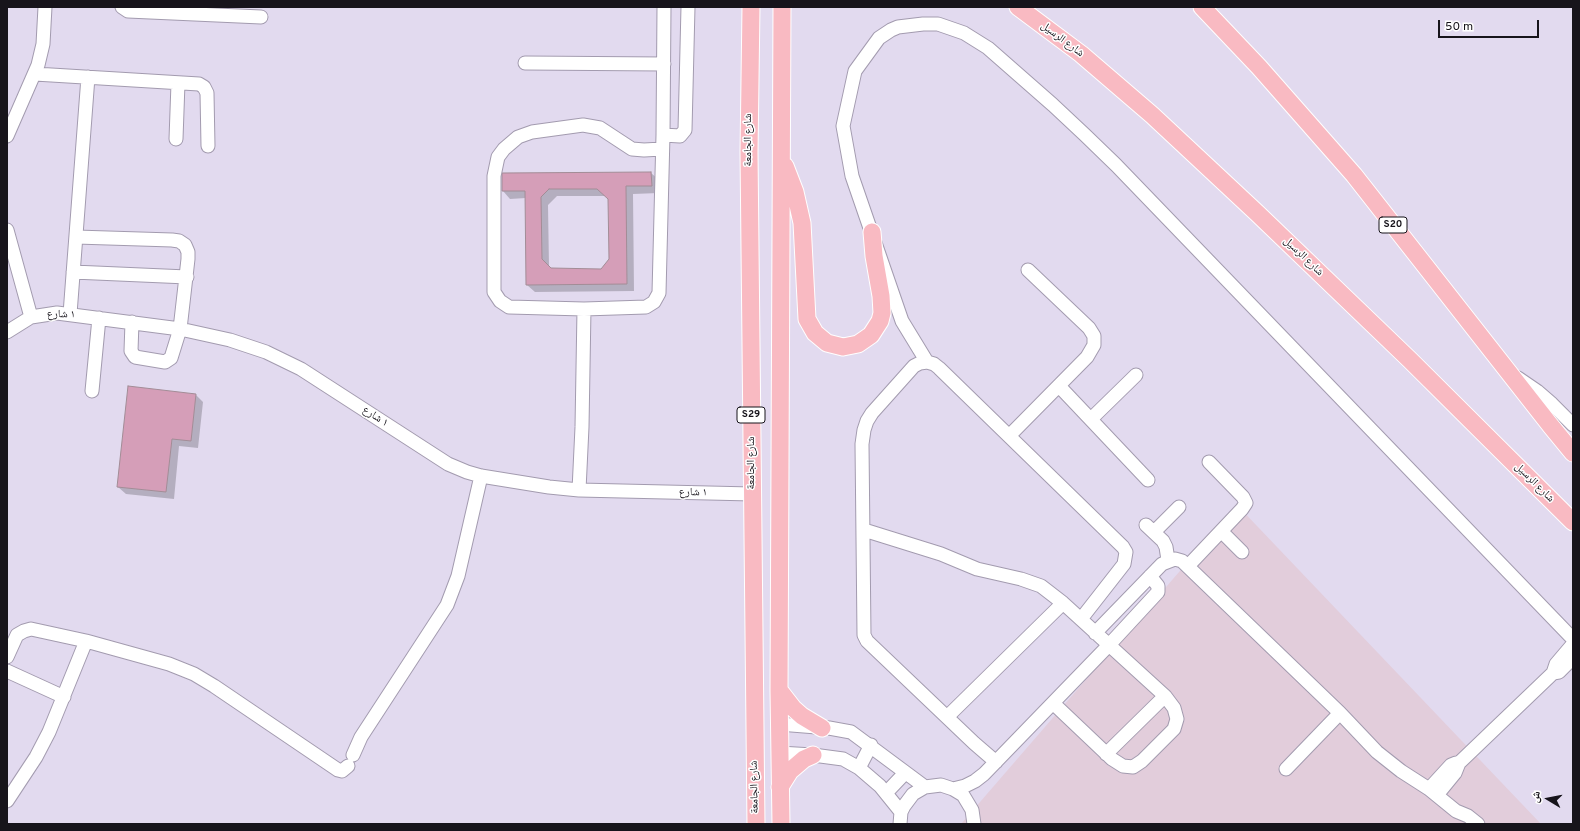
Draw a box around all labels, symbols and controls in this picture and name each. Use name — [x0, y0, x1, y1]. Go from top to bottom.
scale bar — [1440, 12, 1541, 38]
text: 50 m — [1445, 19, 1473, 35]
street label: شارع الرسيل — [1038, 20, 1086, 60]
street label: شارع الجامعة — [742, 113, 756, 167]
road number: S20 — [1379, 217, 1407, 233]
street label: شارع الرسيل — [1280, 235, 1326, 279]
street label: ١ شارع — [47, 308, 75, 322]
street label: ١ شارع — [359, 404, 391, 430]
road number: S29 — [737, 407, 765, 423]
street label: شارع الجامعة — [745, 436, 759, 490]
street label: شارع الرسيل — [1511, 460, 1557, 506]
street label: ١ شارع — [679, 486, 707, 500]
street label: شارع الجامعة — [748, 760, 762, 814]
north arrow — [1528, 779, 1568, 819]
text: ش — [1528, 790, 1544, 804]

